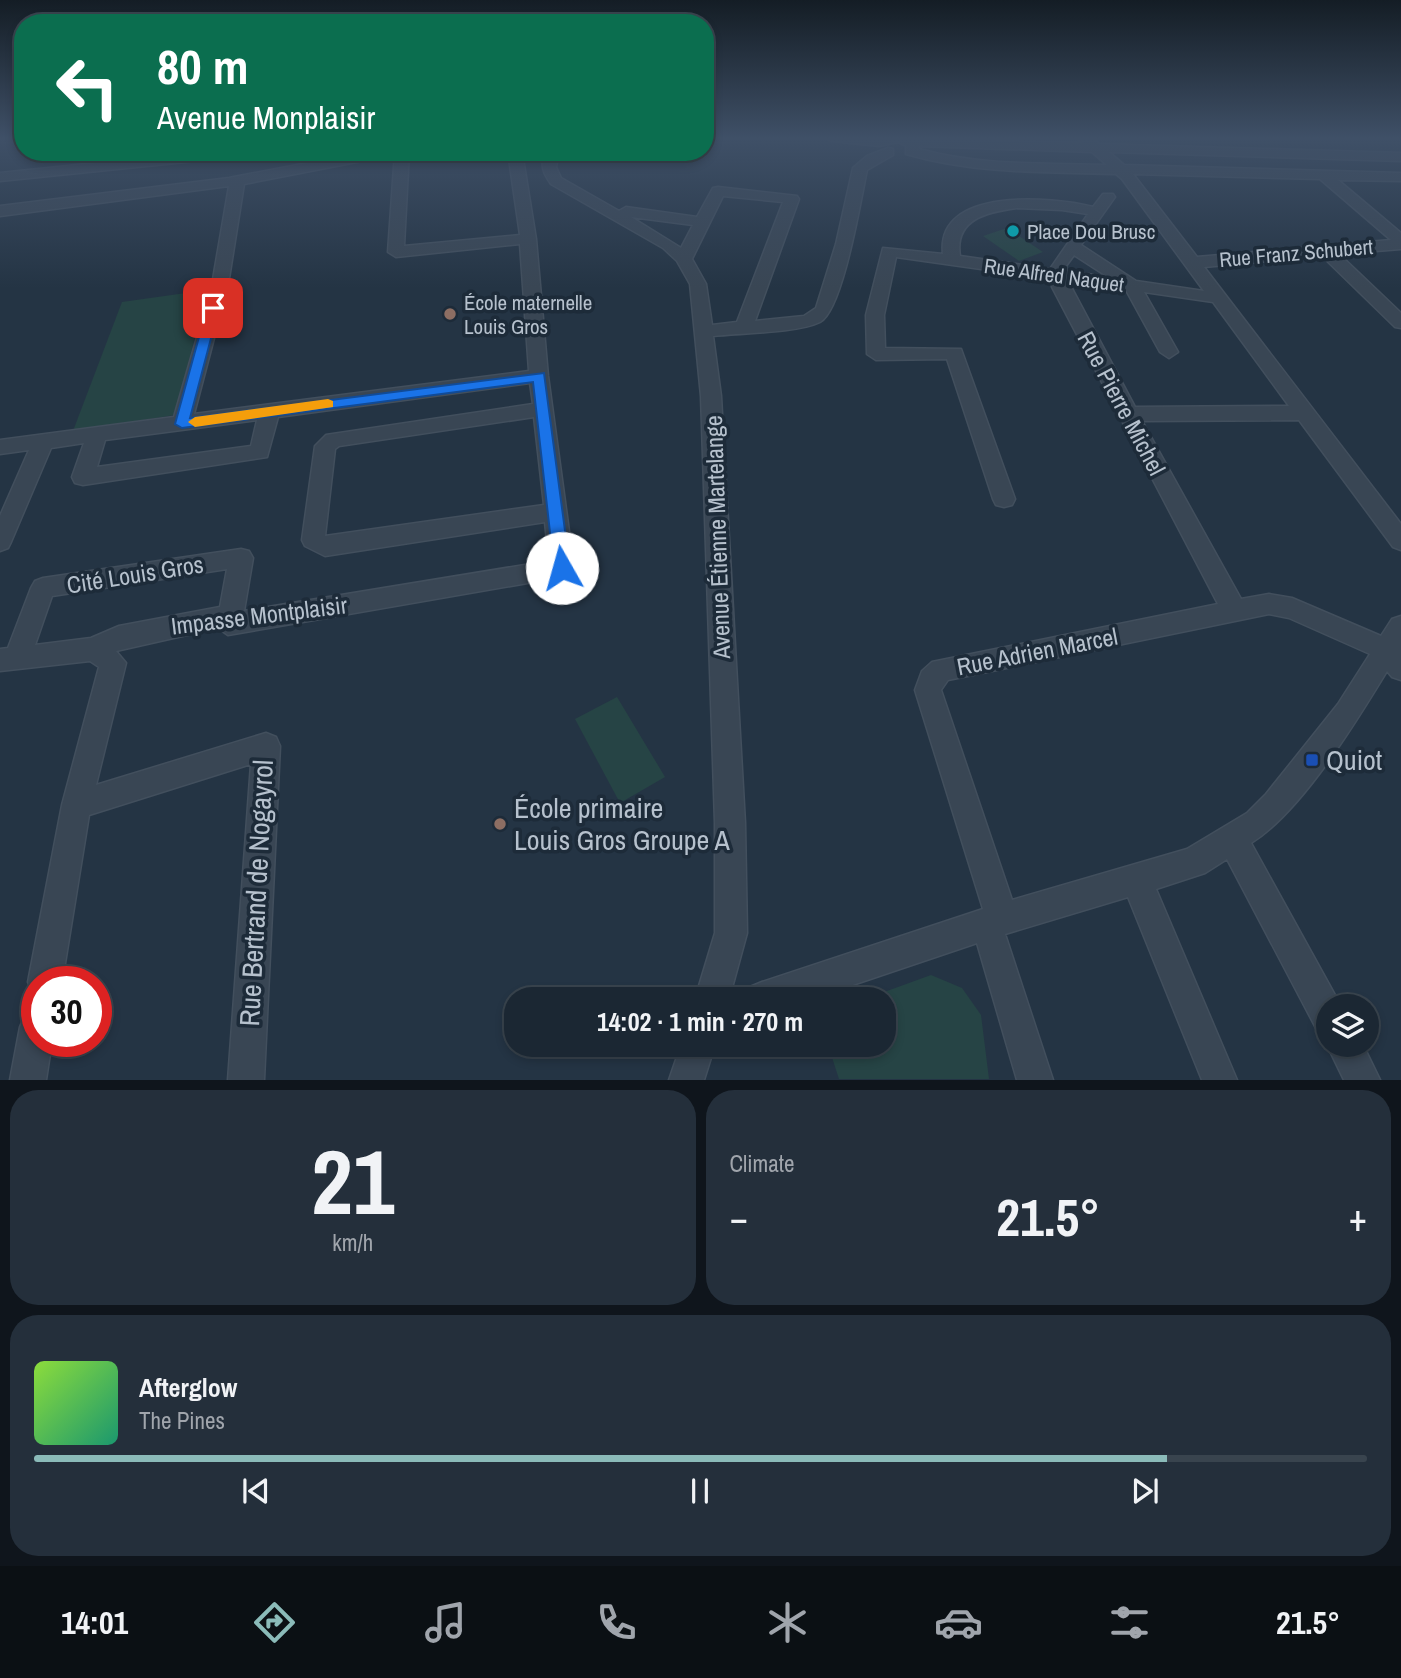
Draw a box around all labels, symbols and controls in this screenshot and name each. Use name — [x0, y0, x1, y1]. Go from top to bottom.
text: 80 m — [157, 33, 249, 99]
icon: left — [42, 42, 133, 133]
text: Avenue Monplaisir — [157, 96, 375, 139]
place label: Place Dou Brusc — [1027, 217, 1155, 246]
marker: Place Dou Brusc — [1005, 223, 1021, 239]
street label: Rue Franz Schubert — [1218, 232, 1374, 274]
street label: Rue Alfred Naquet — [982, 251, 1126, 299]
pin — [183, 278, 243, 338]
place label: École maternelle Louis Gros — [464, 288, 592, 341]
icon: arrive — [194, 289, 232, 327]
marker: École maternelle Louis Gros — [442, 306, 458, 322]
street label: Rue Pierre Michel — [1071, 325, 1173, 481]
street label: Avenue Étienne Martelange — [697, 415, 737, 660]
position arrow — [525, 531, 599, 605]
street label: Cité Louis Gros — [64, 547, 206, 601]
street label: Impasse Montplaisir — [169, 588, 349, 642]
street label: Rue Adrien Marcel — [954, 620, 1120, 682]
place label: Quiot — [1326, 741, 1382, 779]
marker: Quiot — [1304, 752, 1320, 768]
street label: Rue Bertrand de Nogayrol — [230, 759, 282, 1027]
place label: École primaire Louis Gros Groupe A — [514, 789, 730, 859]
marker: École primaire Louis Gros Groupe A — [492, 816, 508, 832]
speed limit sign: 30 — [21, 966, 112, 1057]
map controls — [1316, 994, 1379, 1057]
button: layers — [1316, 994, 1379, 1057]
text: 14:02 · 1 min · 270 m — [597, 1004, 803, 1039]
text: 21 — [311, 1120, 394, 1242]
text: Climate — [730, 1148, 794, 1179]
text: 21.5° — [996, 1182, 1100, 1252]
text: − — [730, 1192, 748, 1243]
text: + — [1349, 1192, 1367, 1243]
text: km/h — [332, 1227, 373, 1258]
text: Afterglow — [139, 1370, 237, 1405]
text: The Pines — [139, 1405, 225, 1436]
icon: previous — [237, 1472, 275, 1510]
icon: pause — [681, 1472, 719, 1510]
icon: next — [1126, 1472, 1164, 1510]
icon: directions — [250, 1598, 299, 1647]
icon: music — [421, 1598, 470, 1647]
icon: phone — [592, 1598, 641, 1647]
icon: climate — [763, 1598, 812, 1647]
icon: car — [934, 1598, 983, 1647]
icon: filters — [1105, 1598, 1154, 1647]
text: 14:01 — [61, 1601, 128, 1644]
text: 21.5° — [1276, 1601, 1340, 1644]

